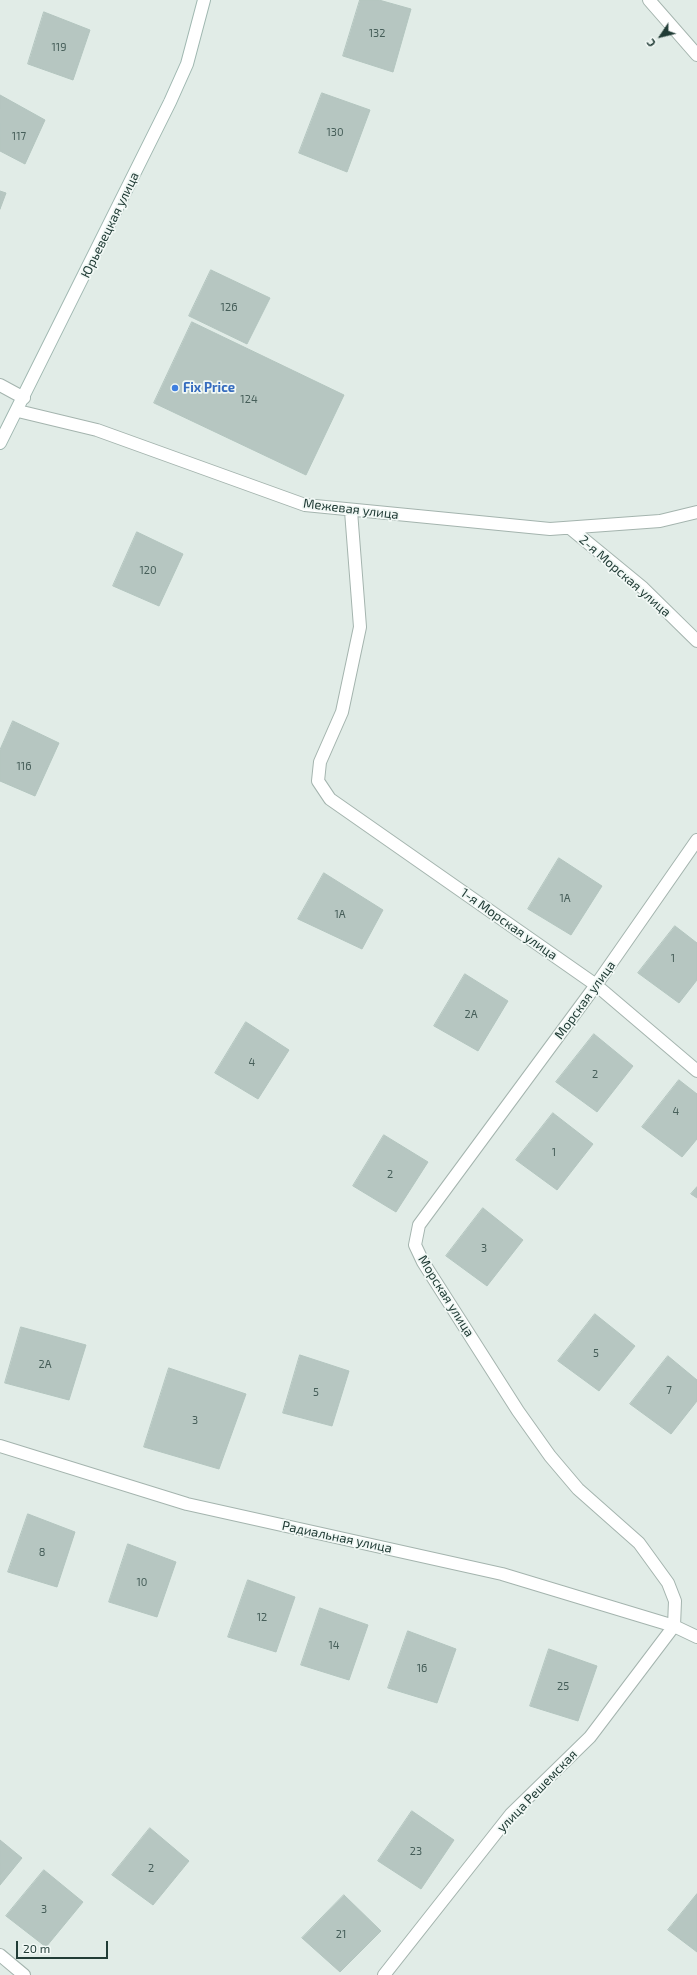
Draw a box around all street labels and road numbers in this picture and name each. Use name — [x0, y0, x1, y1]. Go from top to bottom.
street label: Юрьевецкая улица — [78, 170, 142, 280]
street label: Межевая улица — [302, 495, 400, 523]
street label: 2-я Морская улица — [576, 532, 674, 620]
street label: 1-я Морская улица — [458, 885, 560, 963]
street label: Морская улица — [551, 958, 619, 1042]
street label: Морская улица — [415, 1252, 477, 1340]
street label: Радиальная улица — [280, 1518, 394, 1556]
street label: улица Решемская — [494, 1747, 580, 1835]

